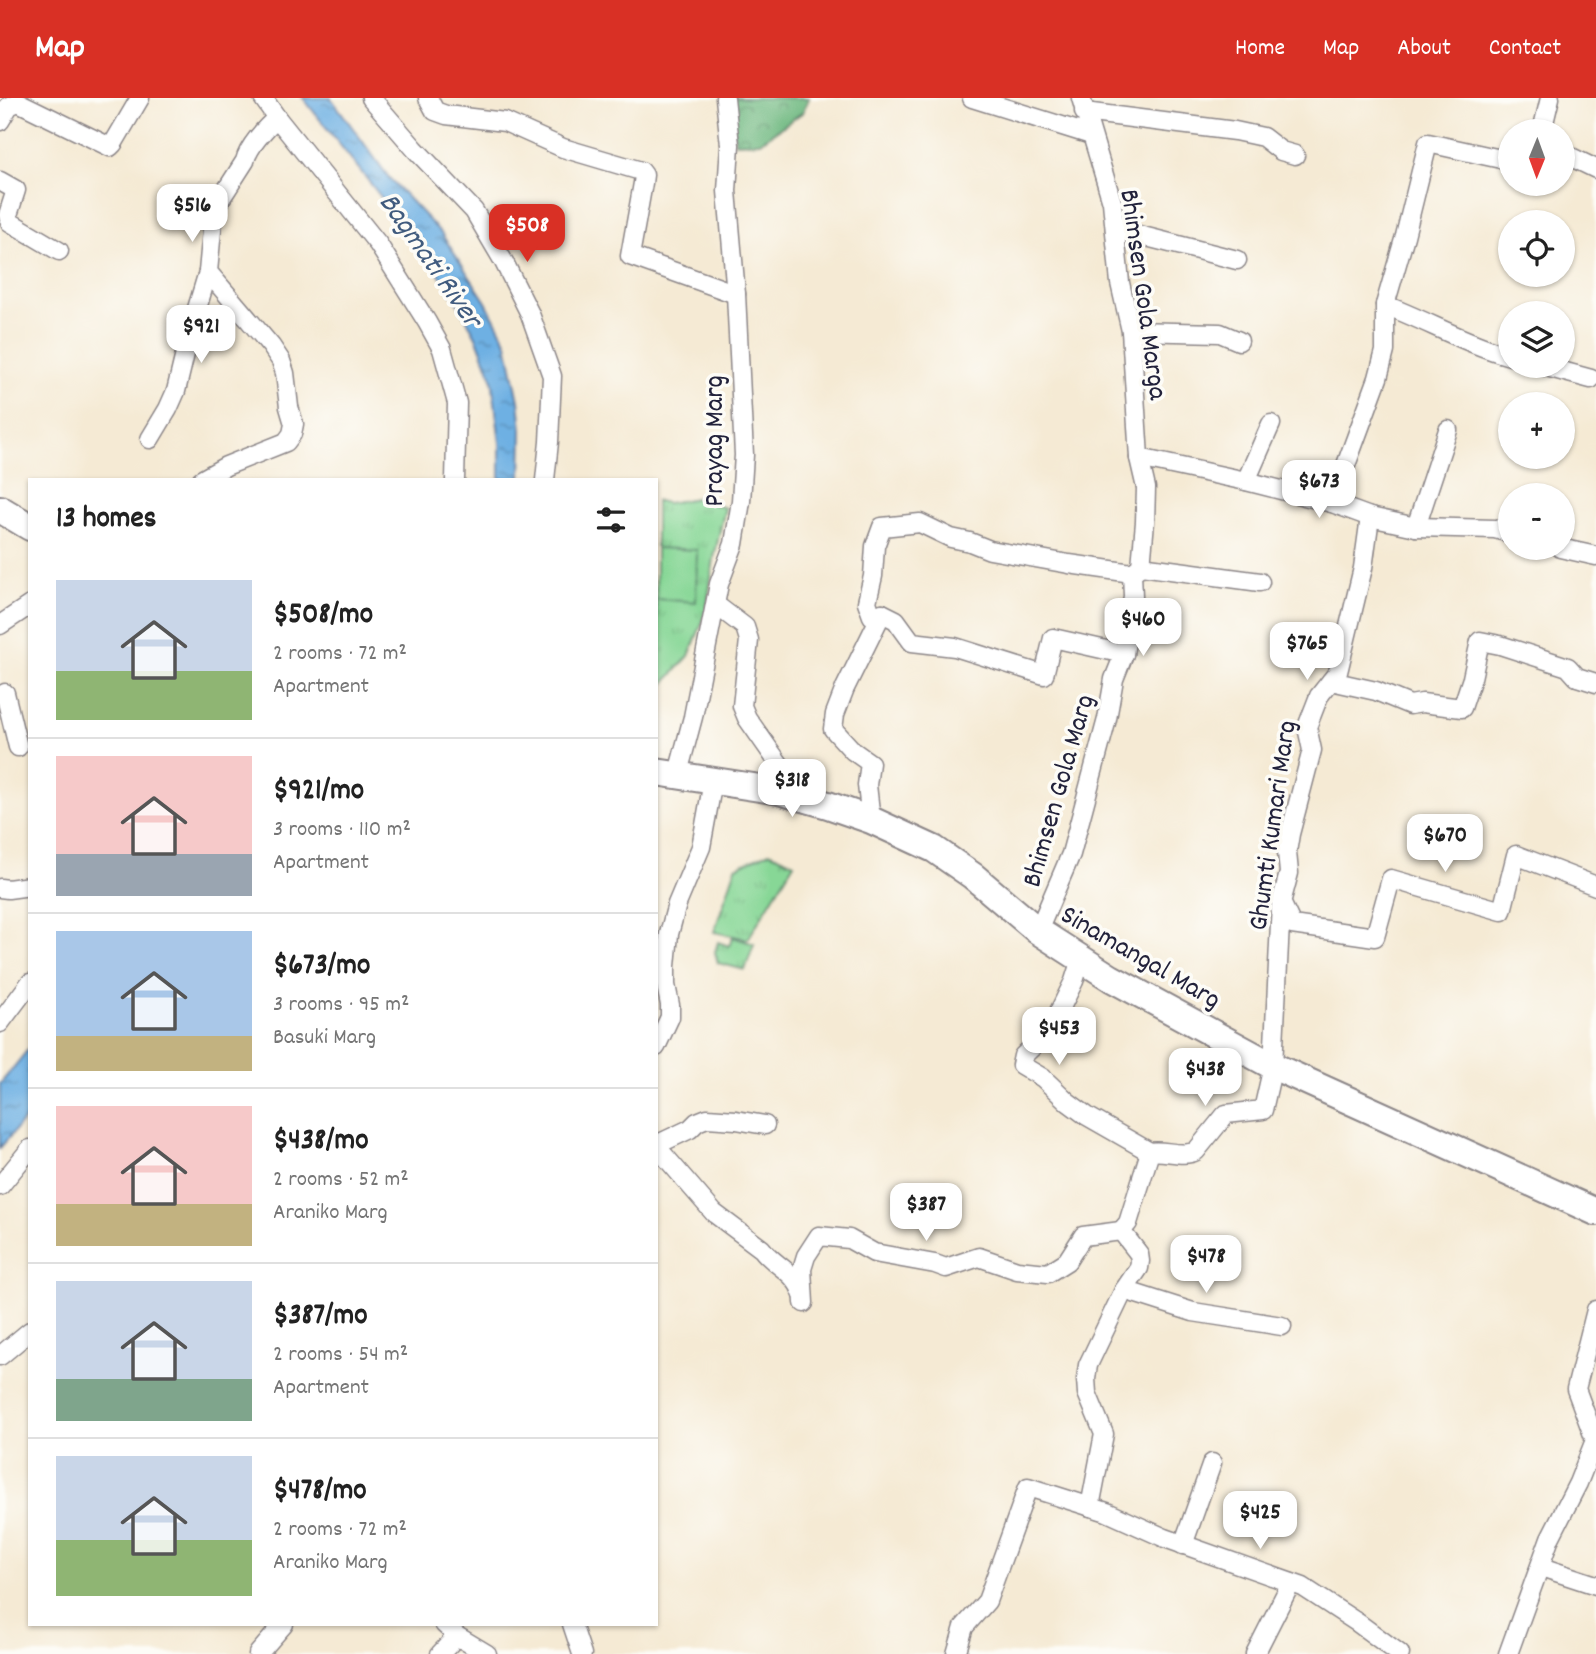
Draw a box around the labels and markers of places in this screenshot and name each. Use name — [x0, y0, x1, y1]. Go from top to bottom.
pin: $516 — [151, 184, 233, 244]
pin: $508 — [486, 204, 568, 264]
pin: $921 — [160, 306, 242, 365]
pin: $673 — [1278, 460, 1360, 520]
pin: $460 — [1102, 598, 1184, 658]
pin: $765 — [1266, 622, 1348, 682]
pin: $318 — [751, 760, 833, 819]
pin: $670 — [1404, 814, 1486, 874]
pin: $453 — [1018, 1007, 1100, 1067]
pin: $438 — [1164, 1048, 1246, 1108]
pin: $387 — [885, 1184, 967, 1243]
pin: $478 — [1165, 1236, 1247, 1295]
pin: $425 — [1219, 1492, 1301, 1551]

